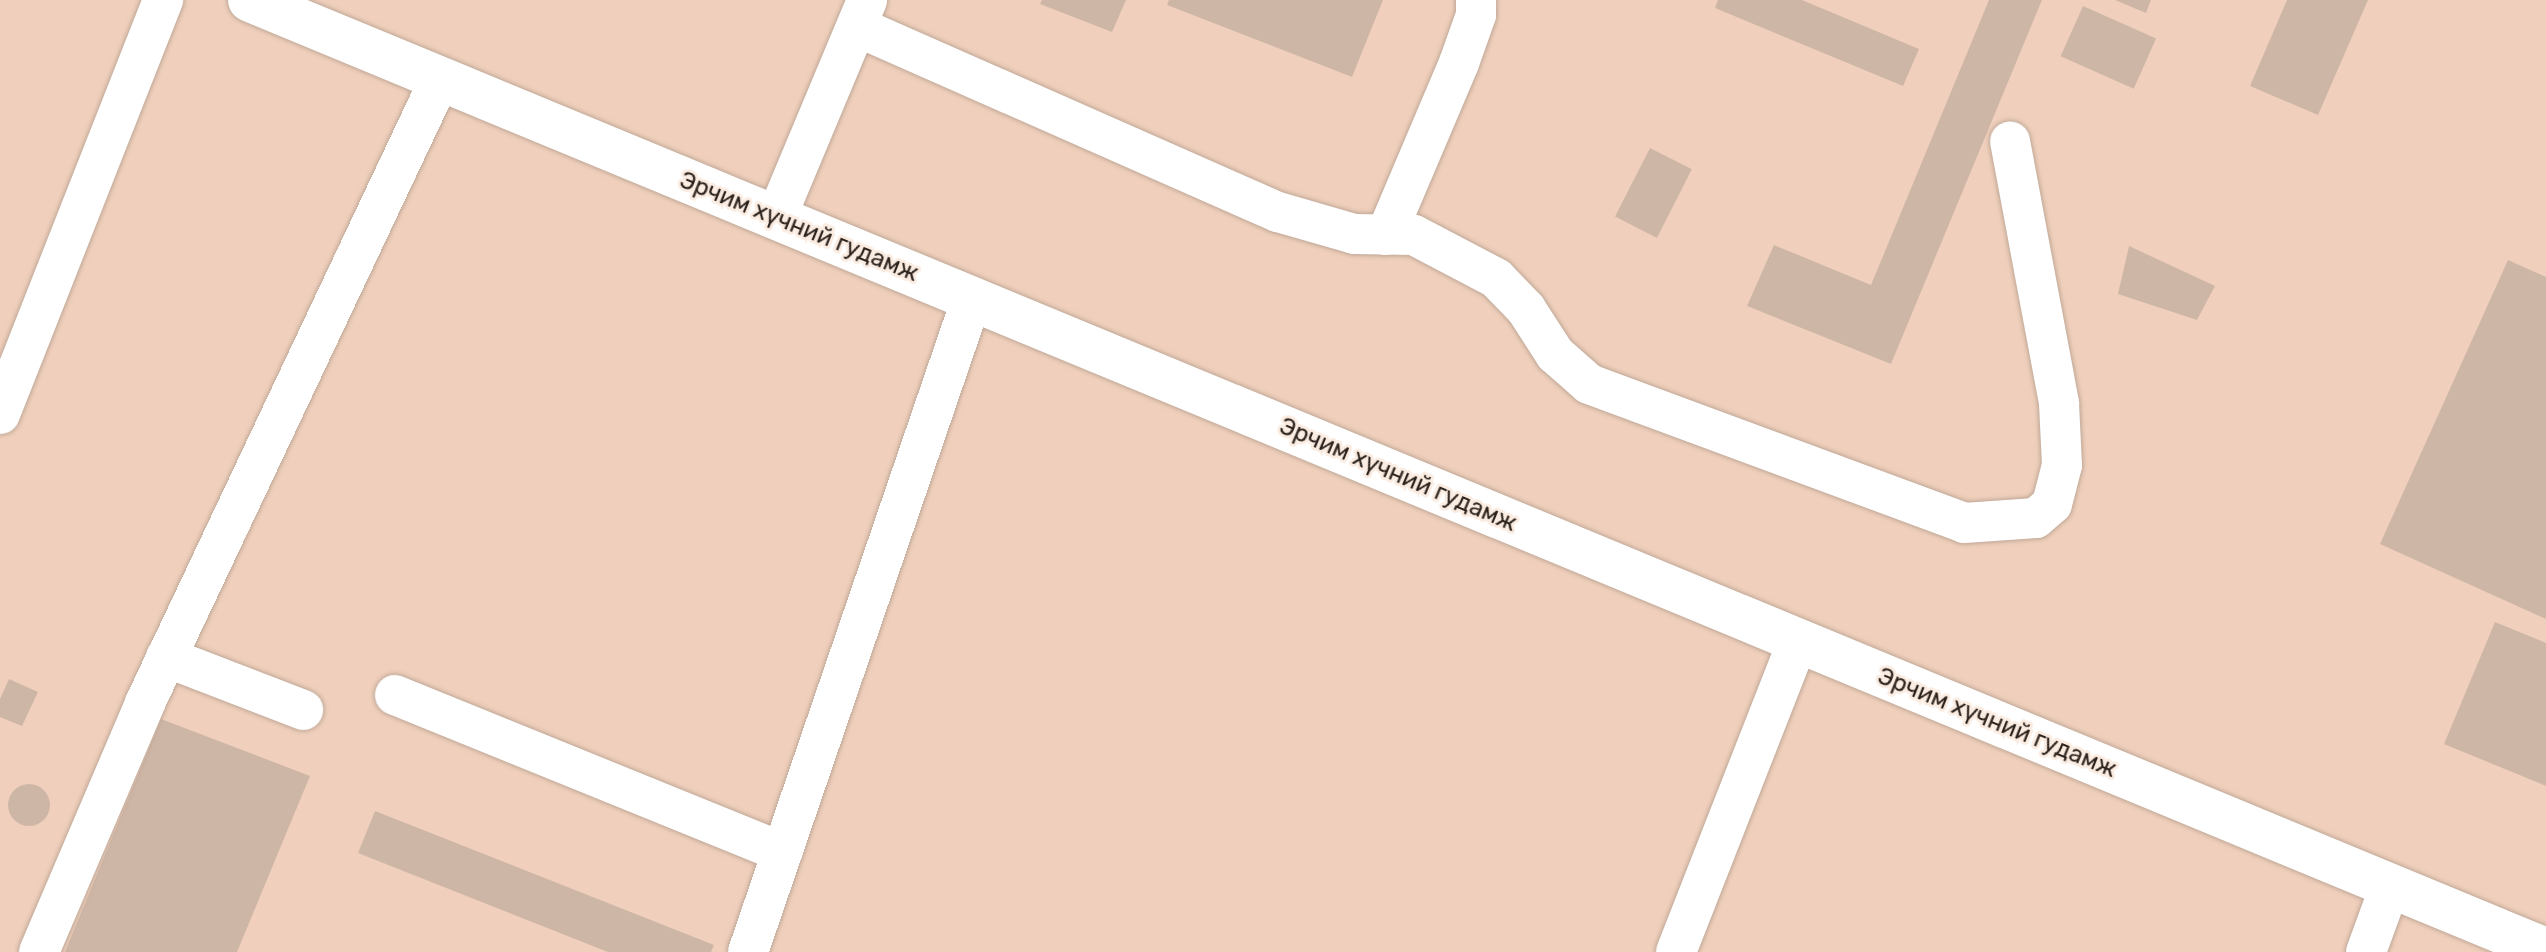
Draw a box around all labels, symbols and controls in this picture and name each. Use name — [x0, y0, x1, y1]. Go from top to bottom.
street label: Эрчим хүчний гудамж — [675, 166, 923, 288]
street label: Эрчим хүчний гудамж — [1275, 412, 1521, 538]
street label: Эрчим хүчний гудамж — [1873, 662, 2121, 784]

